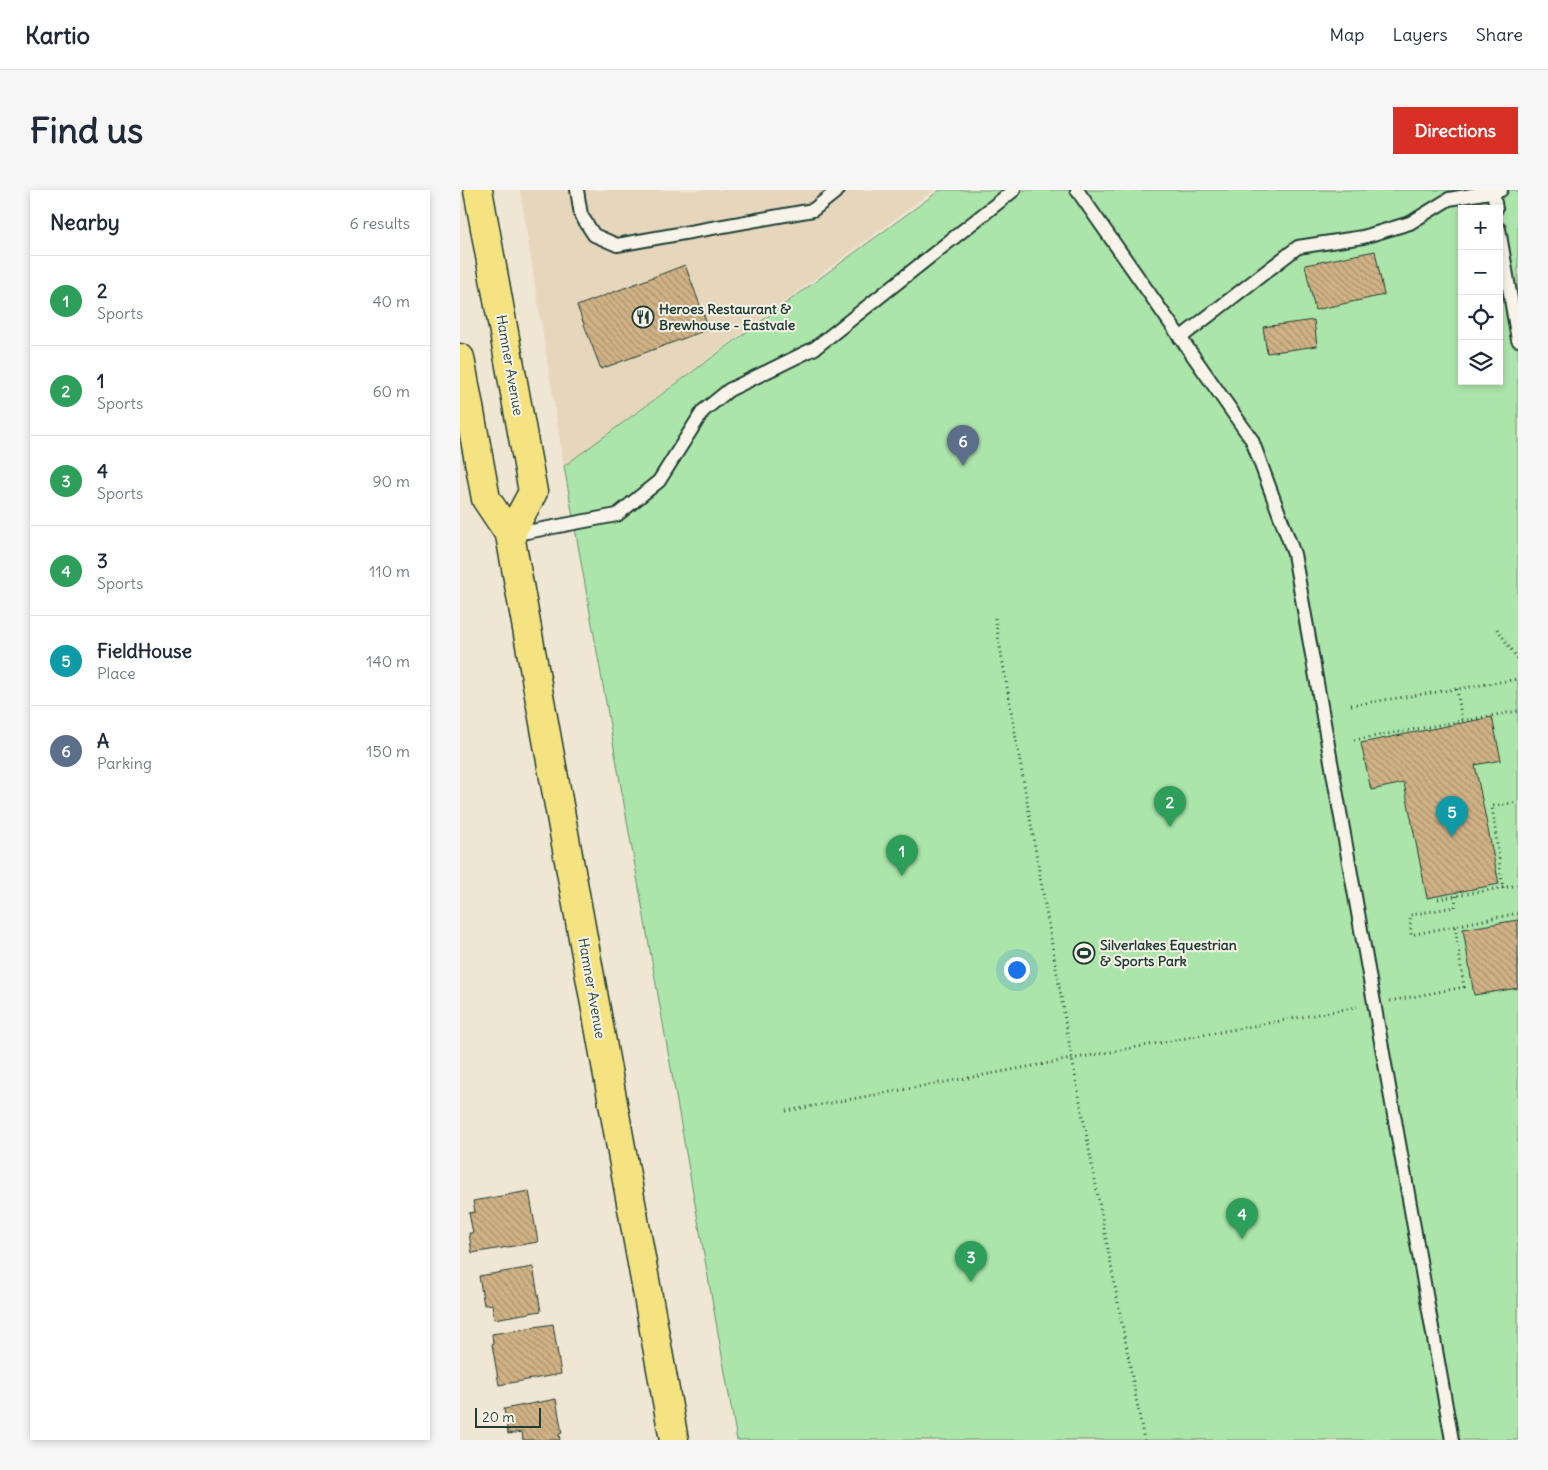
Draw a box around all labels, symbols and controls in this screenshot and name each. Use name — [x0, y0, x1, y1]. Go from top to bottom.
text: Kartio — [25, 20, 90, 50]
text: Map — [1329, 23, 1364, 46]
text: Layers — [1392, 23, 1448, 46]
text: Share — [1476, 23, 1523, 46]
button: Directions — [1393, 107, 1518, 154]
text: Find us — [30, 108, 143, 152]
map controls — [1458, 205, 1503, 385]
button: + — [1458, 205, 1503, 250]
text: Nearby — [50, 209, 120, 236]
text: 6 results — [349, 213, 410, 233]
button: − — [1458, 250, 1503, 295]
text: 2 — [97, 279, 107, 303]
text: 1 — [63, 291, 69, 311]
text: 40 m — [372, 291, 410, 311]
button: locate — [1458, 295, 1503, 340]
place label: Heroes Restaurant & Brewhouse - Eastvale — [659, 300, 796, 334]
text: Sports — [97, 303, 143, 323]
restaurant icon: Heroes Restaurant & Brewhouse - Eastvale — [631, 305, 655, 329]
street label: Hamner Avenue — [492, 313, 528, 417]
button: layers — [1458, 340, 1503, 385]
text: 1 — [97, 369, 105, 393]
text: 2 — [62, 381, 70, 401]
text: 60 m — [372, 381, 410, 401]
text: Sports — [97, 393, 143, 413]
pin: 6 — [947, 425, 979, 466]
text: 4 — [97, 459, 108, 483]
text: 3 — [61, 471, 71, 491]
text: 90 m — [372, 471, 410, 491]
text: Sports — [97, 483, 143, 503]
text: 3 — [97, 549, 108, 573]
text: 4 — [61, 561, 71, 581]
text: 110 m — [369, 561, 410, 581]
text: Sports — [97, 573, 143, 593]
text: FieldHouse — [97, 639, 192, 663]
text: 5 — [61, 651, 71, 671]
text: 140 m — [366, 651, 410, 671]
text: Place — [97, 663, 136, 683]
text: A — [97, 729, 109, 753]
text: 6 — [61, 741, 71, 761]
text: 150 m — [366, 741, 410, 761]
text: Parking — [97, 753, 152, 773]
pin: 2 — [1154, 786, 1186, 827]
pin: 5 — [1436, 796, 1468, 837]
pin: 1 — [886, 835, 918, 876]
street label: Hamner Avenue — [574, 936, 610, 1040]
place label: Silverlakes Equestrian & Sports Park — [1100, 936, 1237, 970]
sports icon: Silverlakes Equestrian & Sports Park — [1072, 941, 1096, 965]
your location — [1004, 957, 1030, 983]
pin: 4 — [1226, 1198, 1258, 1239]
pin: 3 — [955, 1241, 987, 1282]
scale bar — [475, 1405, 541, 1428]
text: 20 m — [482, 1408, 515, 1426]

